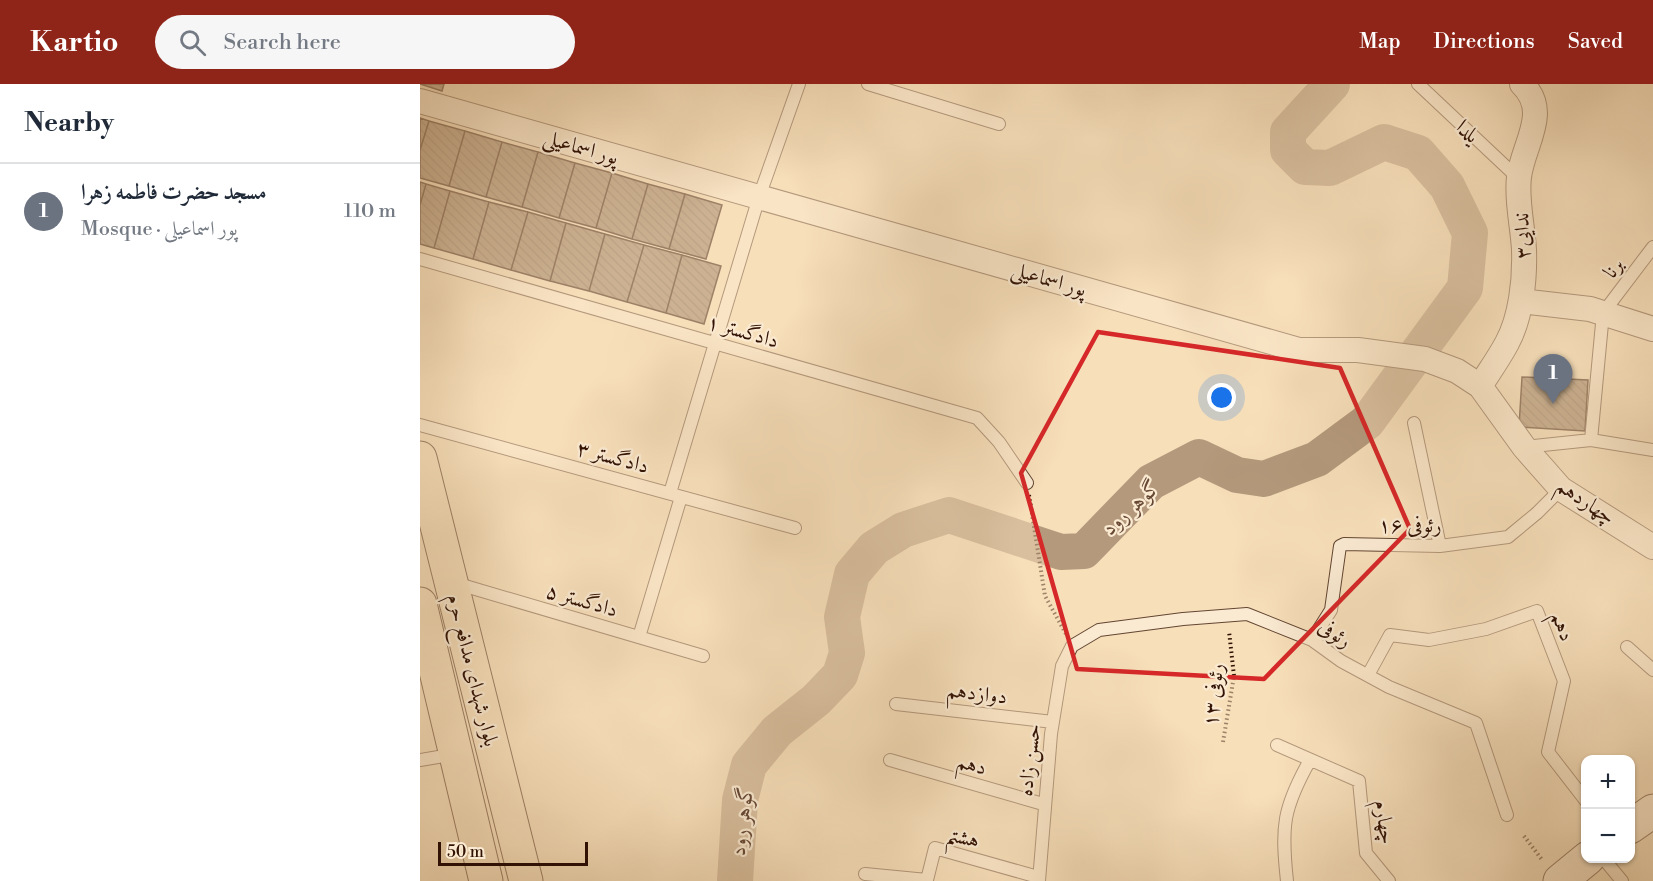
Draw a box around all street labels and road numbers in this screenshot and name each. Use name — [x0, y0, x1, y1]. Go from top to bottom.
street label: یلدا — [1450, 114, 1485, 150]
street label: پور اسماعیلی — [540, 125, 622, 173]
street label: ندایی۳ — [1509, 213, 1537, 259]
street label: برنا — [1598, 253, 1630, 284]
street label: پور اسماعیلی — [1008, 257, 1090, 305]
street label: دادگستر ۱ — [704, 309, 782, 355]
street label: دادگستر ۳ — [574, 436, 651, 480]
street label: چهاردهم — [1548, 473, 1620, 536]
street label: رئوفی ۱۶ — [1378, 513, 1442, 539]
street label: دادگستر ۵ — [543, 578, 621, 624]
street label: بلوار شهدای مدافع حرم — [436, 591, 504, 750]
street label: دهم — [1539, 608, 1580, 647]
street label: رئوفی — [1313, 614, 1356, 654]
street label: رئوفی ۱۳ — [1198, 662, 1230, 728]
street label: دوازدهم — [944, 677, 1009, 717]
street label: حسن زاده — [1013, 722, 1047, 798]
street label: دهم — [952, 748, 990, 787]
street label: چهارم — [1364, 798, 1400, 847]
street label: هشتم — [942, 822, 982, 861]

